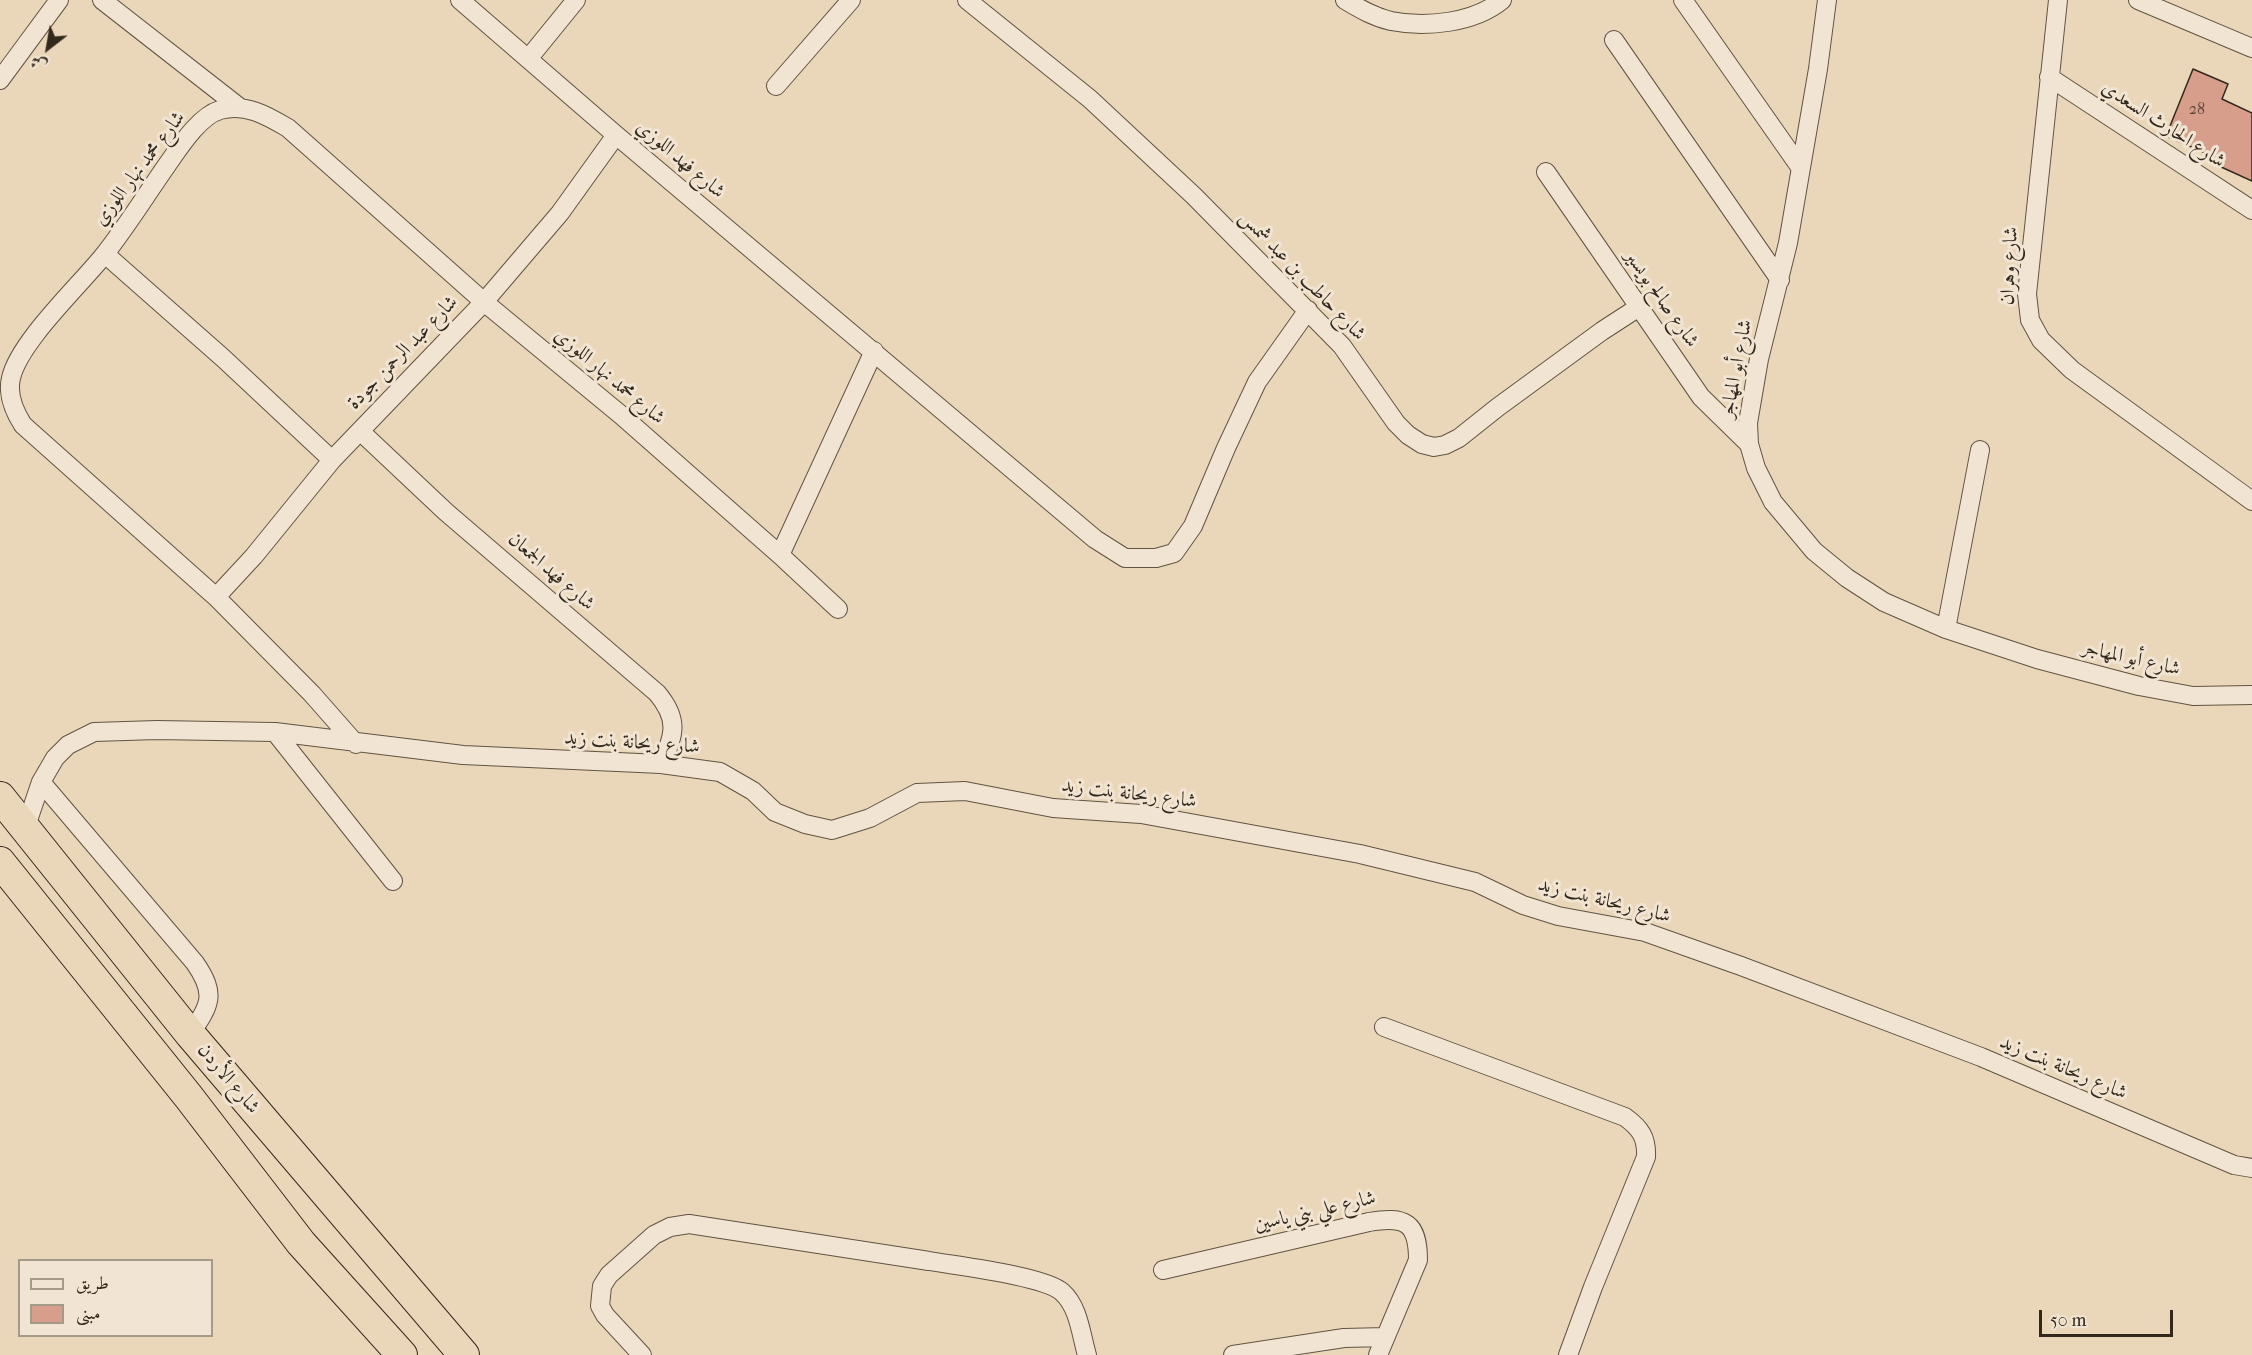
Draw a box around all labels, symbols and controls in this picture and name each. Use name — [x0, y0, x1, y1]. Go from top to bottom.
north arrow — [18, 18, 78, 78]
text: ش — [27, 52, 50, 76]
street label: شارع الحارث السعدي — [2097, 76, 2229, 174]
house number: 28 — [2189, 100, 2205, 120]
street label: شارع محمد نهار اللوزي — [89, 107, 191, 231]
street label: شارع فهد اللوزي — [631, 116, 729, 204]
street label: شارع حاطب بن عبد شمس — [1234, 206, 1370, 346]
street label: شارع وهران — [1996, 226, 2024, 306]
street label: شارع صالح بويسير — [1619, 246, 1703, 352]
street label: شارع عبد الرحمن جودة — [343, 291, 463, 415]
street label: شارع أبو المهاجر — [1716, 318, 1758, 420]
street label: شارع محمد نهار اللوزي — [549, 324, 669, 430]
street label: شارع فهد الجمعان — [503, 528, 599, 616]
street label: شارع أبو المهاجر — [2080, 636, 2182, 682]
street label: شارع ريحانة بنت زيد — [563, 726, 701, 760]
street label: شارع ريحانة بنت زيد — [1060, 774, 1198, 814]
street label: شارع ريحانة بنت زيد — [1535, 873, 1673, 929]
street label: شارع ريحانة بنت زيد — [1996, 1030, 2130, 1106]
street label: شارع الأردن — [192, 1039, 264, 1119]
street label: شارع علي بني ياسين — [1252, 1186, 1378, 1238]
legend — [18, 1259, 213, 1337]
text: طريق — [76, 1273, 109, 1294]
scale bar — [2042, 1298, 2176, 1336]
text: مبنى — [76, 1303, 101, 1324]
text: 50 m — [2050, 1310, 2086, 1331]

